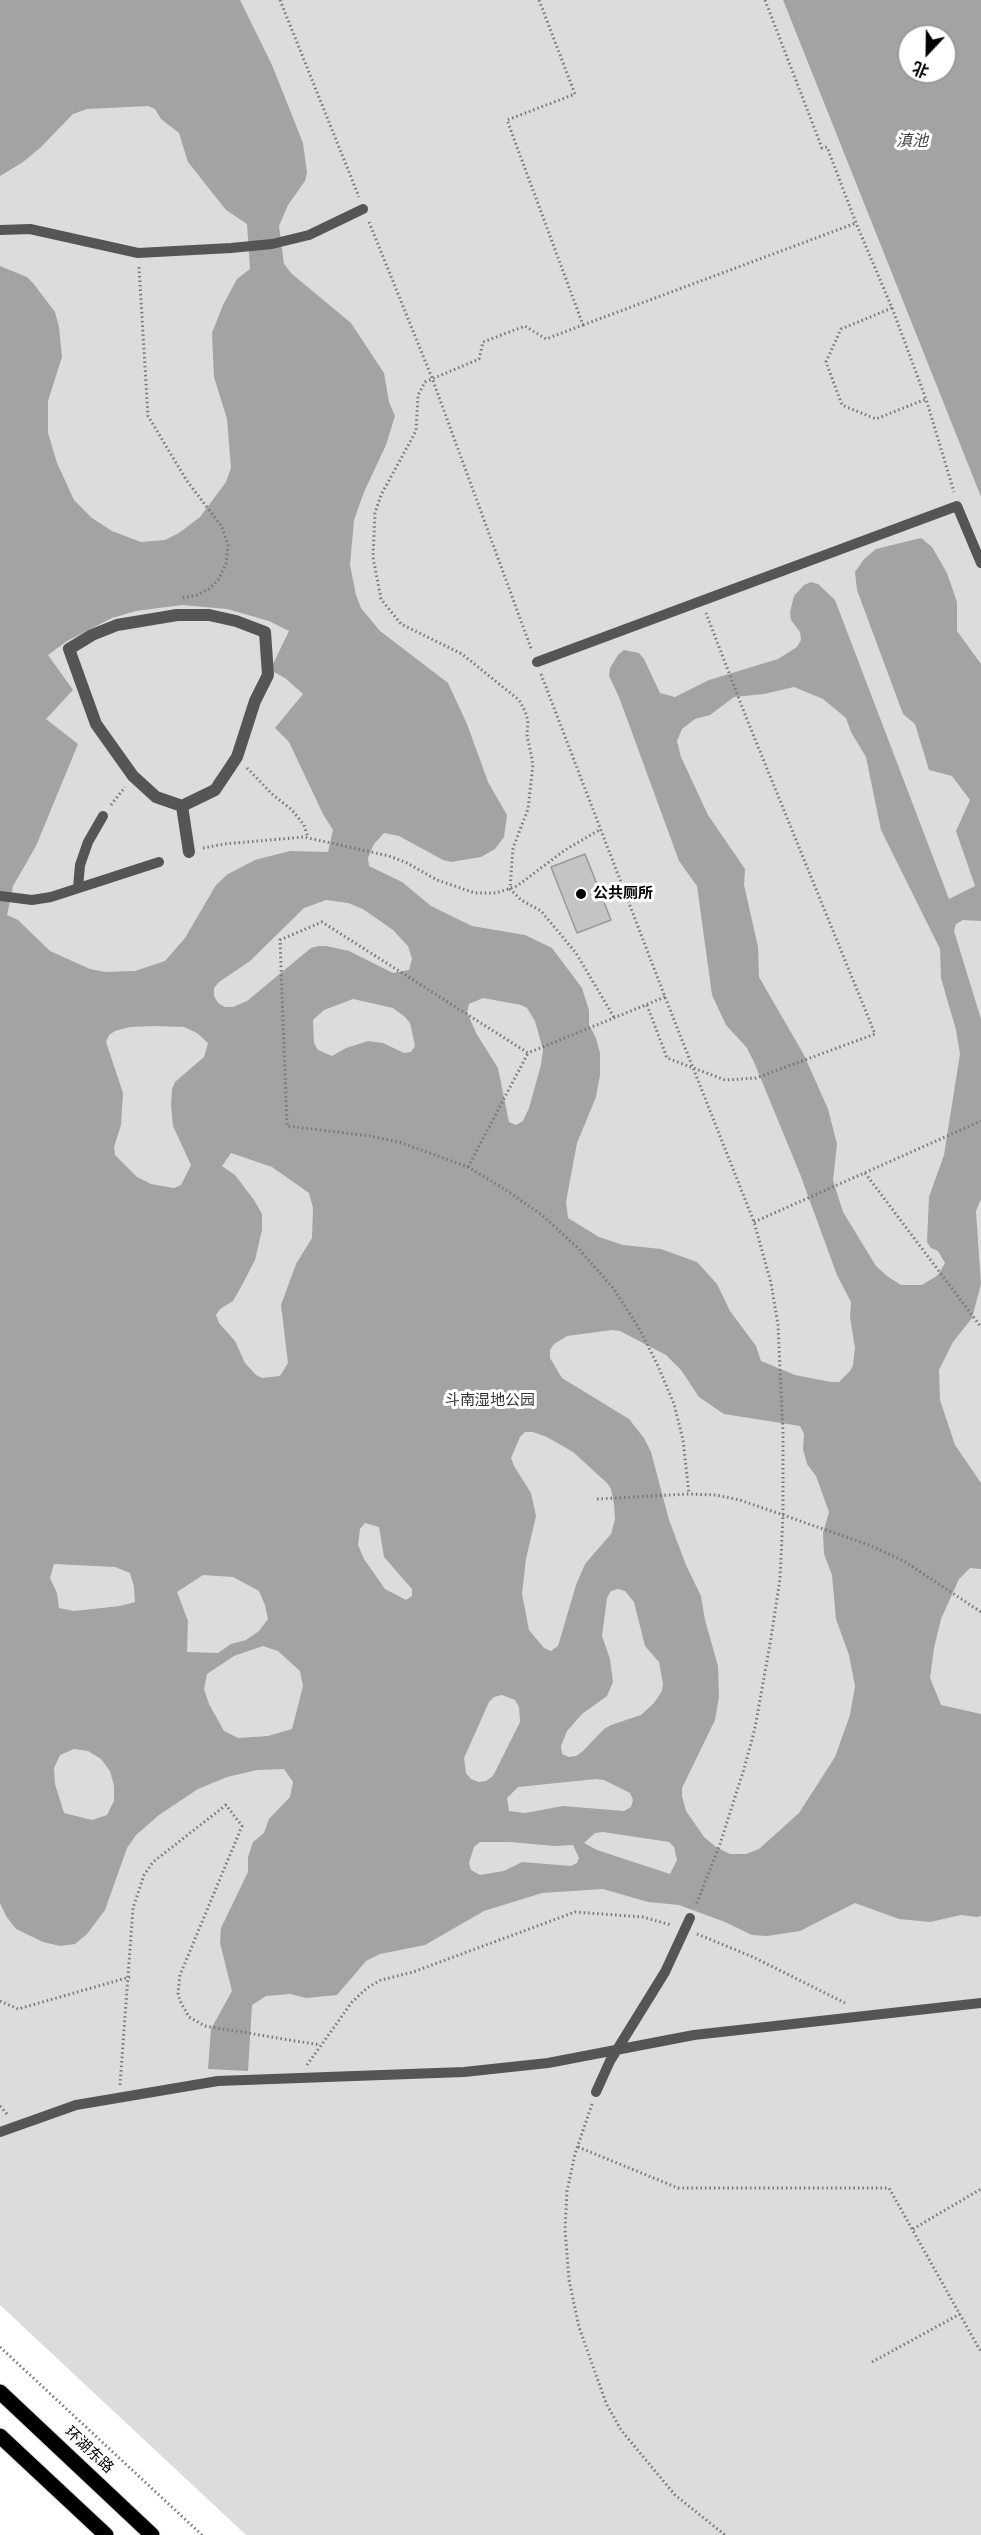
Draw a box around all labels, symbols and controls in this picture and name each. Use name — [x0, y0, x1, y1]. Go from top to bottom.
north arrow — [897, 24, 957, 84]
text: 北 — [910, 57, 932, 81]
water label: 滇池 — [896, 131, 928, 151]
place label: 公共厕所 — [593, 885, 653, 903]
marker: 公共厕所 — [574, 887, 588, 901]
park label: 斗南湿地公园 — [445, 1392, 535, 1410]
street label: 环湖东路 — [61, 2423, 117, 2477]

